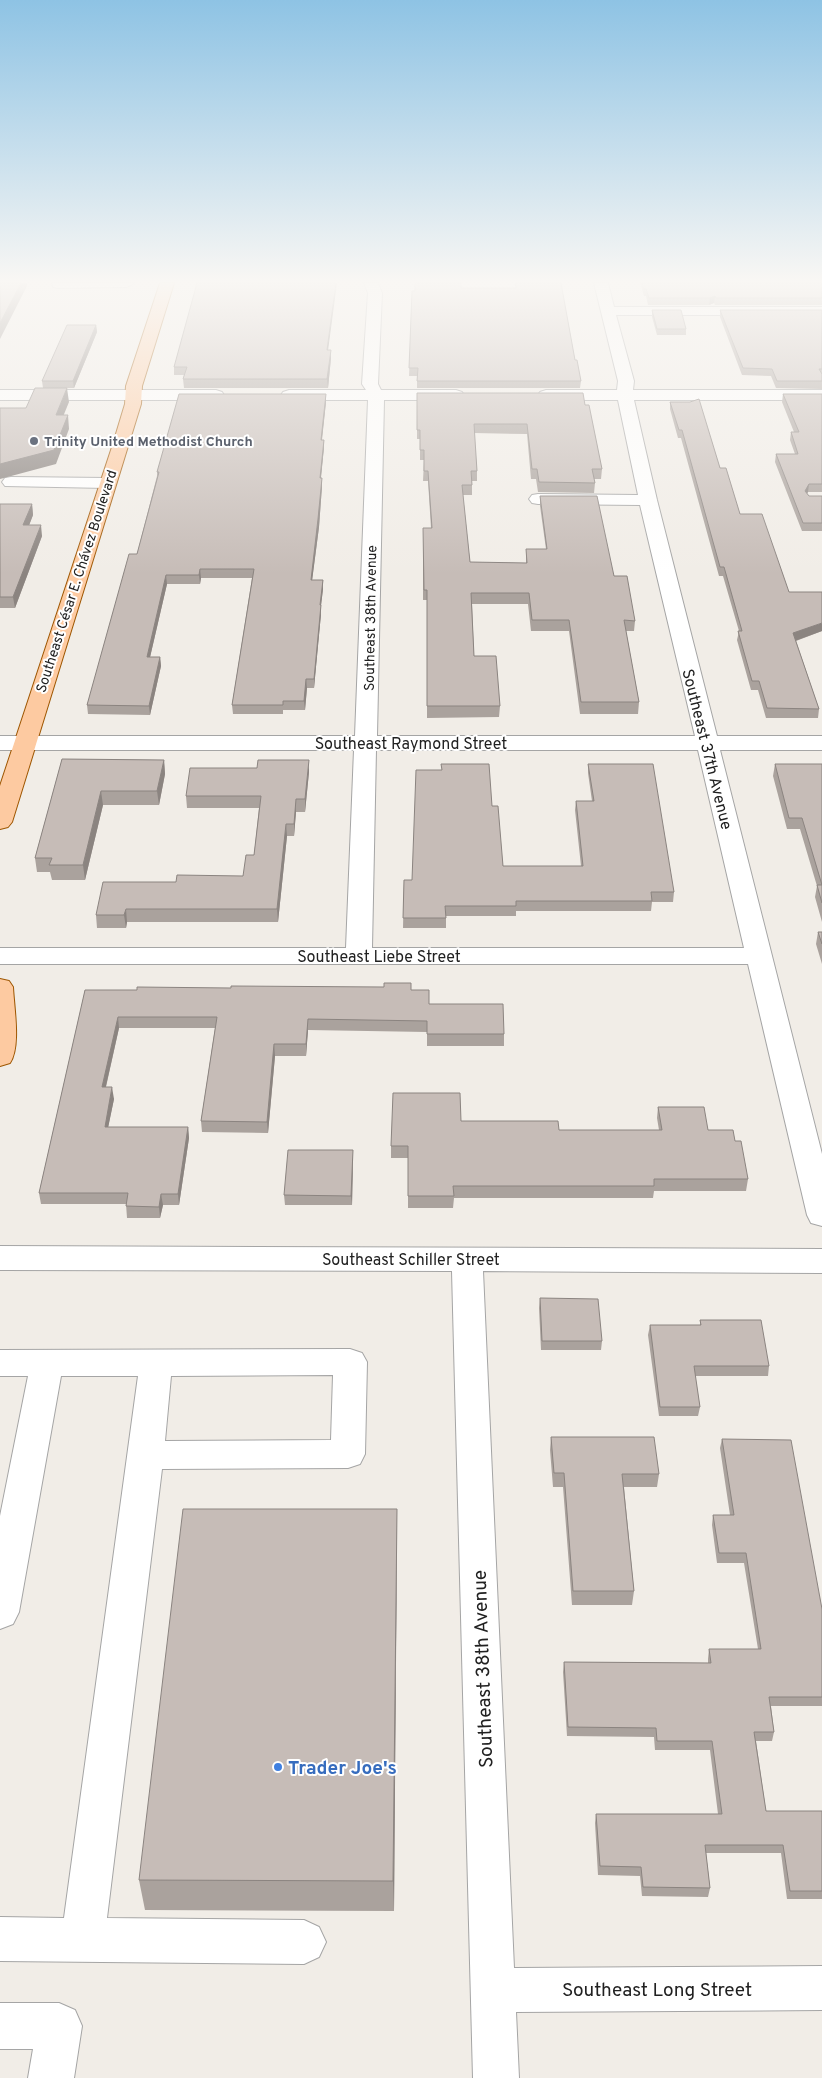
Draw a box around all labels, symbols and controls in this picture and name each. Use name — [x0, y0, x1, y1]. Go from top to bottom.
place label: Trinity United Methodist Church — [44, 434, 253, 451]
marker: Trinity United Methodist Church — [28, 435, 40, 447]
street label: Southeast César E. Chávez Boulevard — [33, 468, 122, 695]
street label: Southeast 38th Avenue — [362, 545, 381, 691]
street label: Southeast 37th Avenue — [676, 667, 736, 832]
street label: Southeast Raymond Street — [315, 735, 507, 755]
street label: Southeast Liebe Street — [297, 948, 461, 968]
street label: Southeast Schiller Street — [322, 1251, 500, 1271]
street label: Southeast 38th Avenue — [469, 1570, 499, 1768]
place label: Trader Joe's — [288, 1757, 397, 1781]
marker: Trader Joe's — [272, 1761, 284, 1773]
street label: Southeast Long Street — [562, 1979, 752, 2003]

